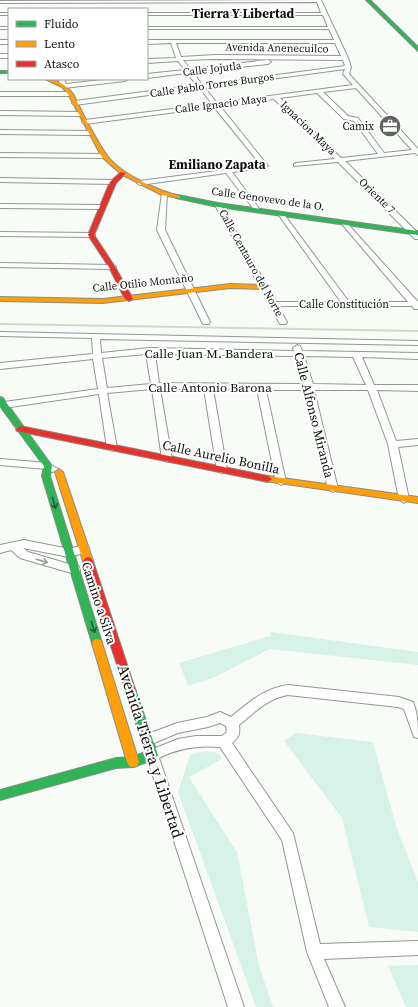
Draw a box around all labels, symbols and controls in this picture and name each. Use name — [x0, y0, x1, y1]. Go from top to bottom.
district label: Tierra Y Libertad — [192, 5, 295, 22]
legend — [8, 8, 148, 80]
text: Fluido — [44, 16, 79, 32]
text: Lento — [44, 36, 75, 52]
street label: Avenida Anenecuilco — [225, 40, 329, 56]
text: Atasco — [44, 56, 80, 72]
street label: Calle Jojutla — [182, 58, 243, 80]
street label: Calle Pablo Torres Burgos — [149, 69, 275, 101]
street label: Calle Ignacio Maya — [174, 91, 268, 117]
street label: Ignacion Maya — [277, 98, 339, 159]
office icon: Camix — [377, 113, 403, 139]
place label: Camix — [343, 119, 374, 134]
district label: Emiliano Zapata — [168, 156, 266, 173]
street label: Oriente 7 — [356, 175, 399, 217]
street label: Calle Genovevo de la O. — [210, 184, 326, 214]
street label: Calle Centauro del Norte — [215, 207, 287, 320]
street label: Calle Otilio Montaño — [92, 270, 194, 296]
street label: Calle Constitución — [299, 297, 389, 312]
street label: Calle Juan M. Bandera — [145, 345, 274, 362]
street label: Calle Alfonso Miranda — [290, 350, 338, 480]
street label: Calle Antonio Barona — [148, 379, 272, 396]
street label: Calle Aurelio Bonilla — [161, 436, 281, 478]
one-way arrow — [51, 497, 58, 510]
one-way arrow — [36, 558, 49, 565]
street label: Camino a Silva — [78, 560, 120, 647]
one-way arrow — [90, 621, 97, 634]
street label: Avenida Tierra y Libertad — [113, 661, 189, 841]

